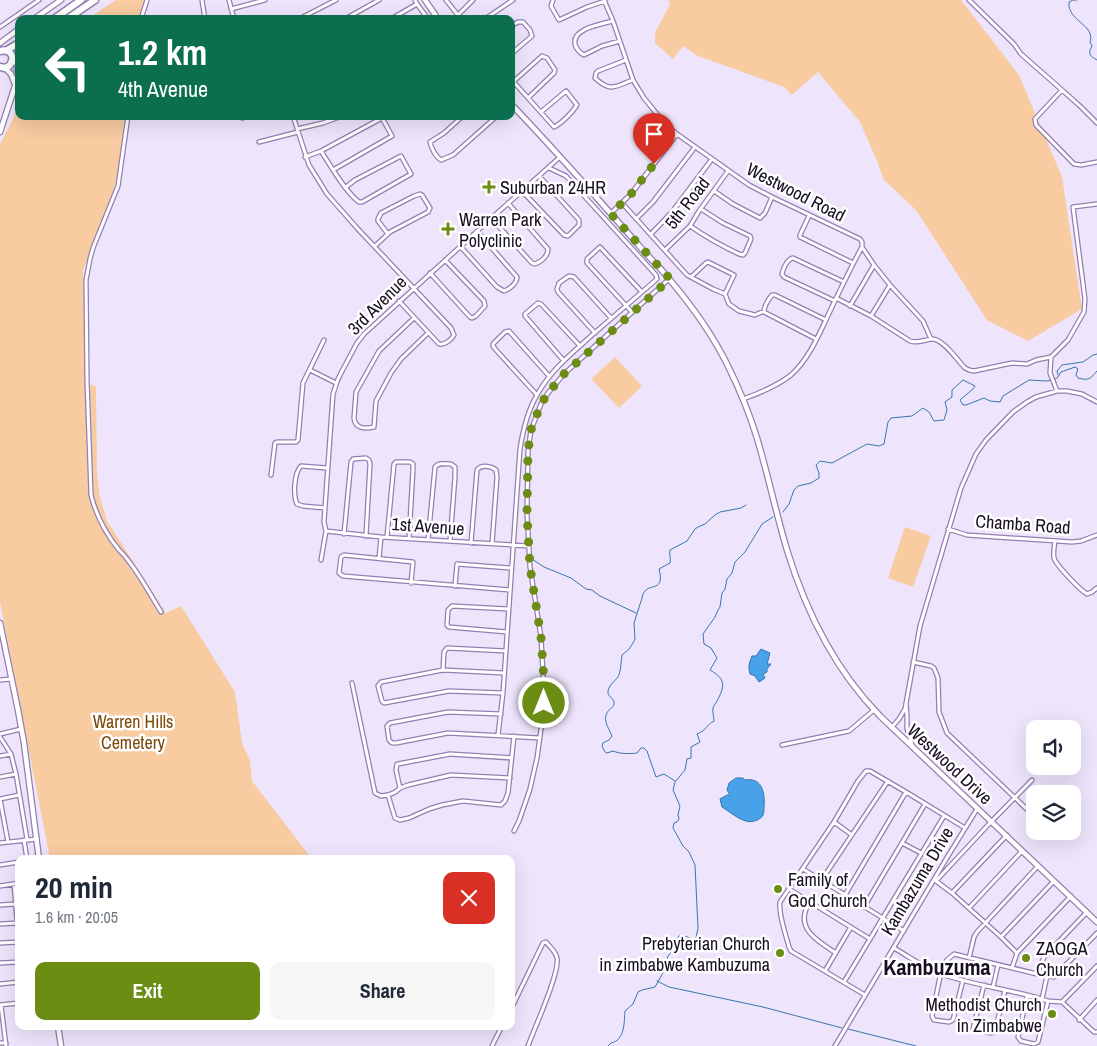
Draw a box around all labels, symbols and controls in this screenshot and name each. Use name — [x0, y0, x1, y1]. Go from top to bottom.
text: 1.2 km — [118, 29, 207, 76]
icon: left — [35, 35, 100, 100]
text: 4th Avenue — [118, 74, 208, 104]
pin — [633, 113, 675, 164]
icon: arrive — [640, 120, 668, 148]
street label: Westwood Road — [742, 156, 850, 228]
street label: 5th Road — [659, 172, 715, 234]
place label: Suburban 24HR — [500, 175, 606, 200]
marker: Suburban 24HR — [482, 180, 496, 194]
place label: Warren Park Polyclinic — [459, 207, 542, 253]
marker: Warren Park Polyclinic — [441, 222, 455, 236]
street label: 3rd Avenue — [342, 270, 412, 340]
street label: Chamba Road — [975, 508, 1071, 540]
street label: 1st Avenue — [391, 511, 465, 541]
position arrow — [517, 676, 569, 728]
park label: Warren Hills Cemetery — [93, 709, 173, 755]
street label: Westwood Drive — [902, 718, 998, 810]
map controls — [1026, 720, 1081, 840]
button: sound — [1026, 720, 1081, 775]
button: layers — [1026, 785, 1081, 840]
street label: Kambazuma Drive — [875, 822, 959, 940]
text: 20 min — [35, 867, 113, 907]
place label: Family of God Church — [788, 867, 868, 913]
button: close — [443, 872, 495, 924]
marker: Family of God Church — [772, 883, 784, 895]
text: 1.6 km · 20:05 — [35, 906, 118, 928]
place label: Prebyterian Church in zimbabwe Kambuzuma — [599, 931, 770, 977]
place label: ZAOGA Church — [1036, 936, 1088, 982]
marker: Prebyterian Church in zimbabwe Kambuzuma — [774, 947, 786, 959]
district label: Kambuzuma — [883, 952, 991, 982]
marker: ZAOGA Church — [1020, 952, 1032, 964]
button: Exit — [35, 962, 260, 1020]
button: Share — [270, 962, 495, 1020]
place label: Methodist Church in Zimbabwe — [926, 992, 1042, 1038]
marker: Methodist Church in Zimbabwe — [1046, 1008, 1058, 1020]

